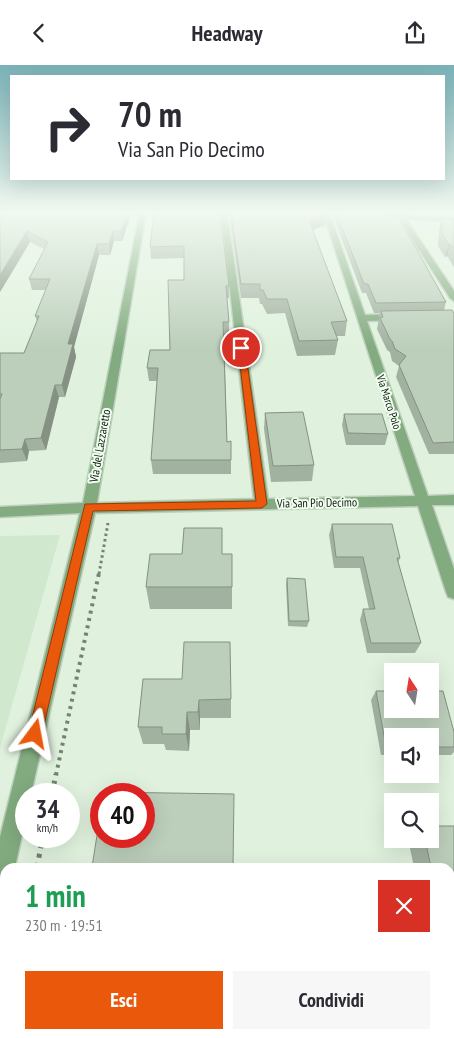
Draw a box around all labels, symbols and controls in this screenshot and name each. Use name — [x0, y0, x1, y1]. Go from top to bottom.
icon: back — [25, 19, 53, 47]
text: Headway — [191, 19, 263, 47]
icon: share — [401, 19, 429, 47]
text: 70 m — [118, 91, 182, 137]
icon: right — [35, 95, 100, 160]
text: Via San Pio Decimo — [118, 135, 265, 163]
pin — [220, 327, 262, 369]
icon: arrive — [227, 334, 255, 362]
street label: Via Marco Polo — [373, 372, 404, 431]
street label: Via del Lazzaretto — [86, 408, 113, 485]
street label: Via San Pio Decimo — [276, 494, 357, 511]
north arrow — [384, 663, 439, 717]
map controls — [384, 663, 439, 848]
position arrow — [8, 707, 60, 759]
button: sound — [384, 728, 439, 783]
speed limit sign: 40 — [90, 783, 155, 848]
text: 34 — [36, 793, 59, 825]
button: search — [384, 793, 439, 848]
text: km/h — [37, 820, 58, 835]
text: 1 min — [25, 876, 86, 915]
button: close — [378, 880, 430, 932]
text: 230 m · 19:51 — [25, 915, 103, 935]
button: Esci — [25, 971, 223, 1029]
button: Condividi — [233, 971, 430, 1029]

